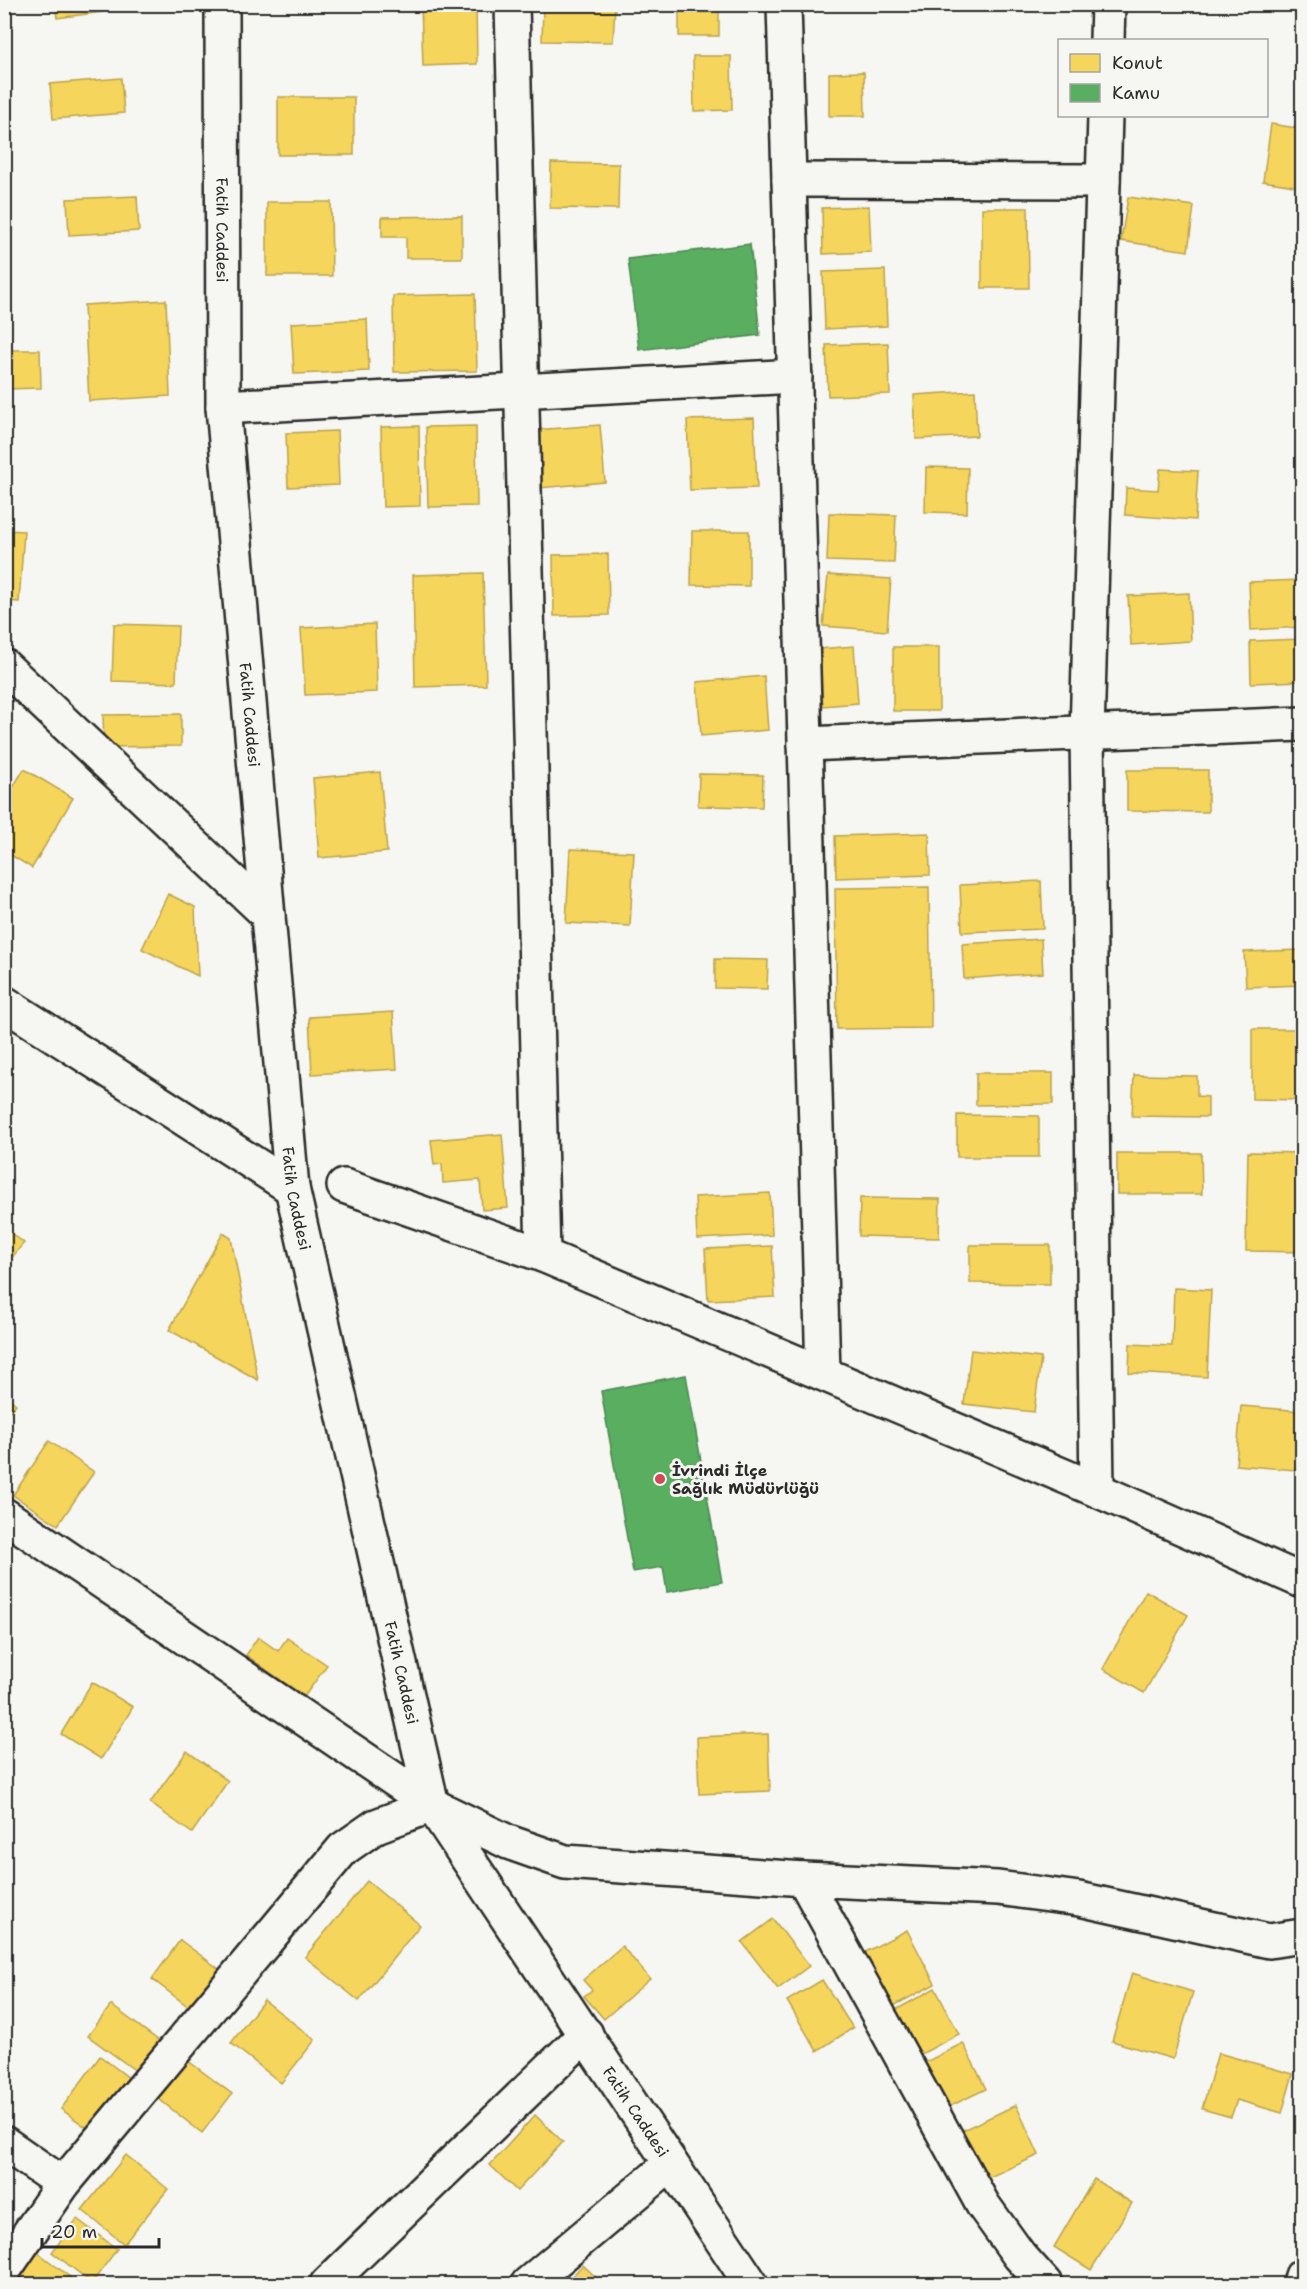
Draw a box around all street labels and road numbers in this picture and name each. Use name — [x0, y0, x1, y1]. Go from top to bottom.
street label: Fatih Caddesi — [212, 178, 233, 282]
street label: Fatih Caddesi — [235, 662, 265, 768]
street label: Fatih Caddesi — [278, 1146, 316, 1252]
street label: Fatih Caddesi — [380, 1619, 424, 1726]
street label: Fatih Caddesi — [598, 2062, 674, 2161]

